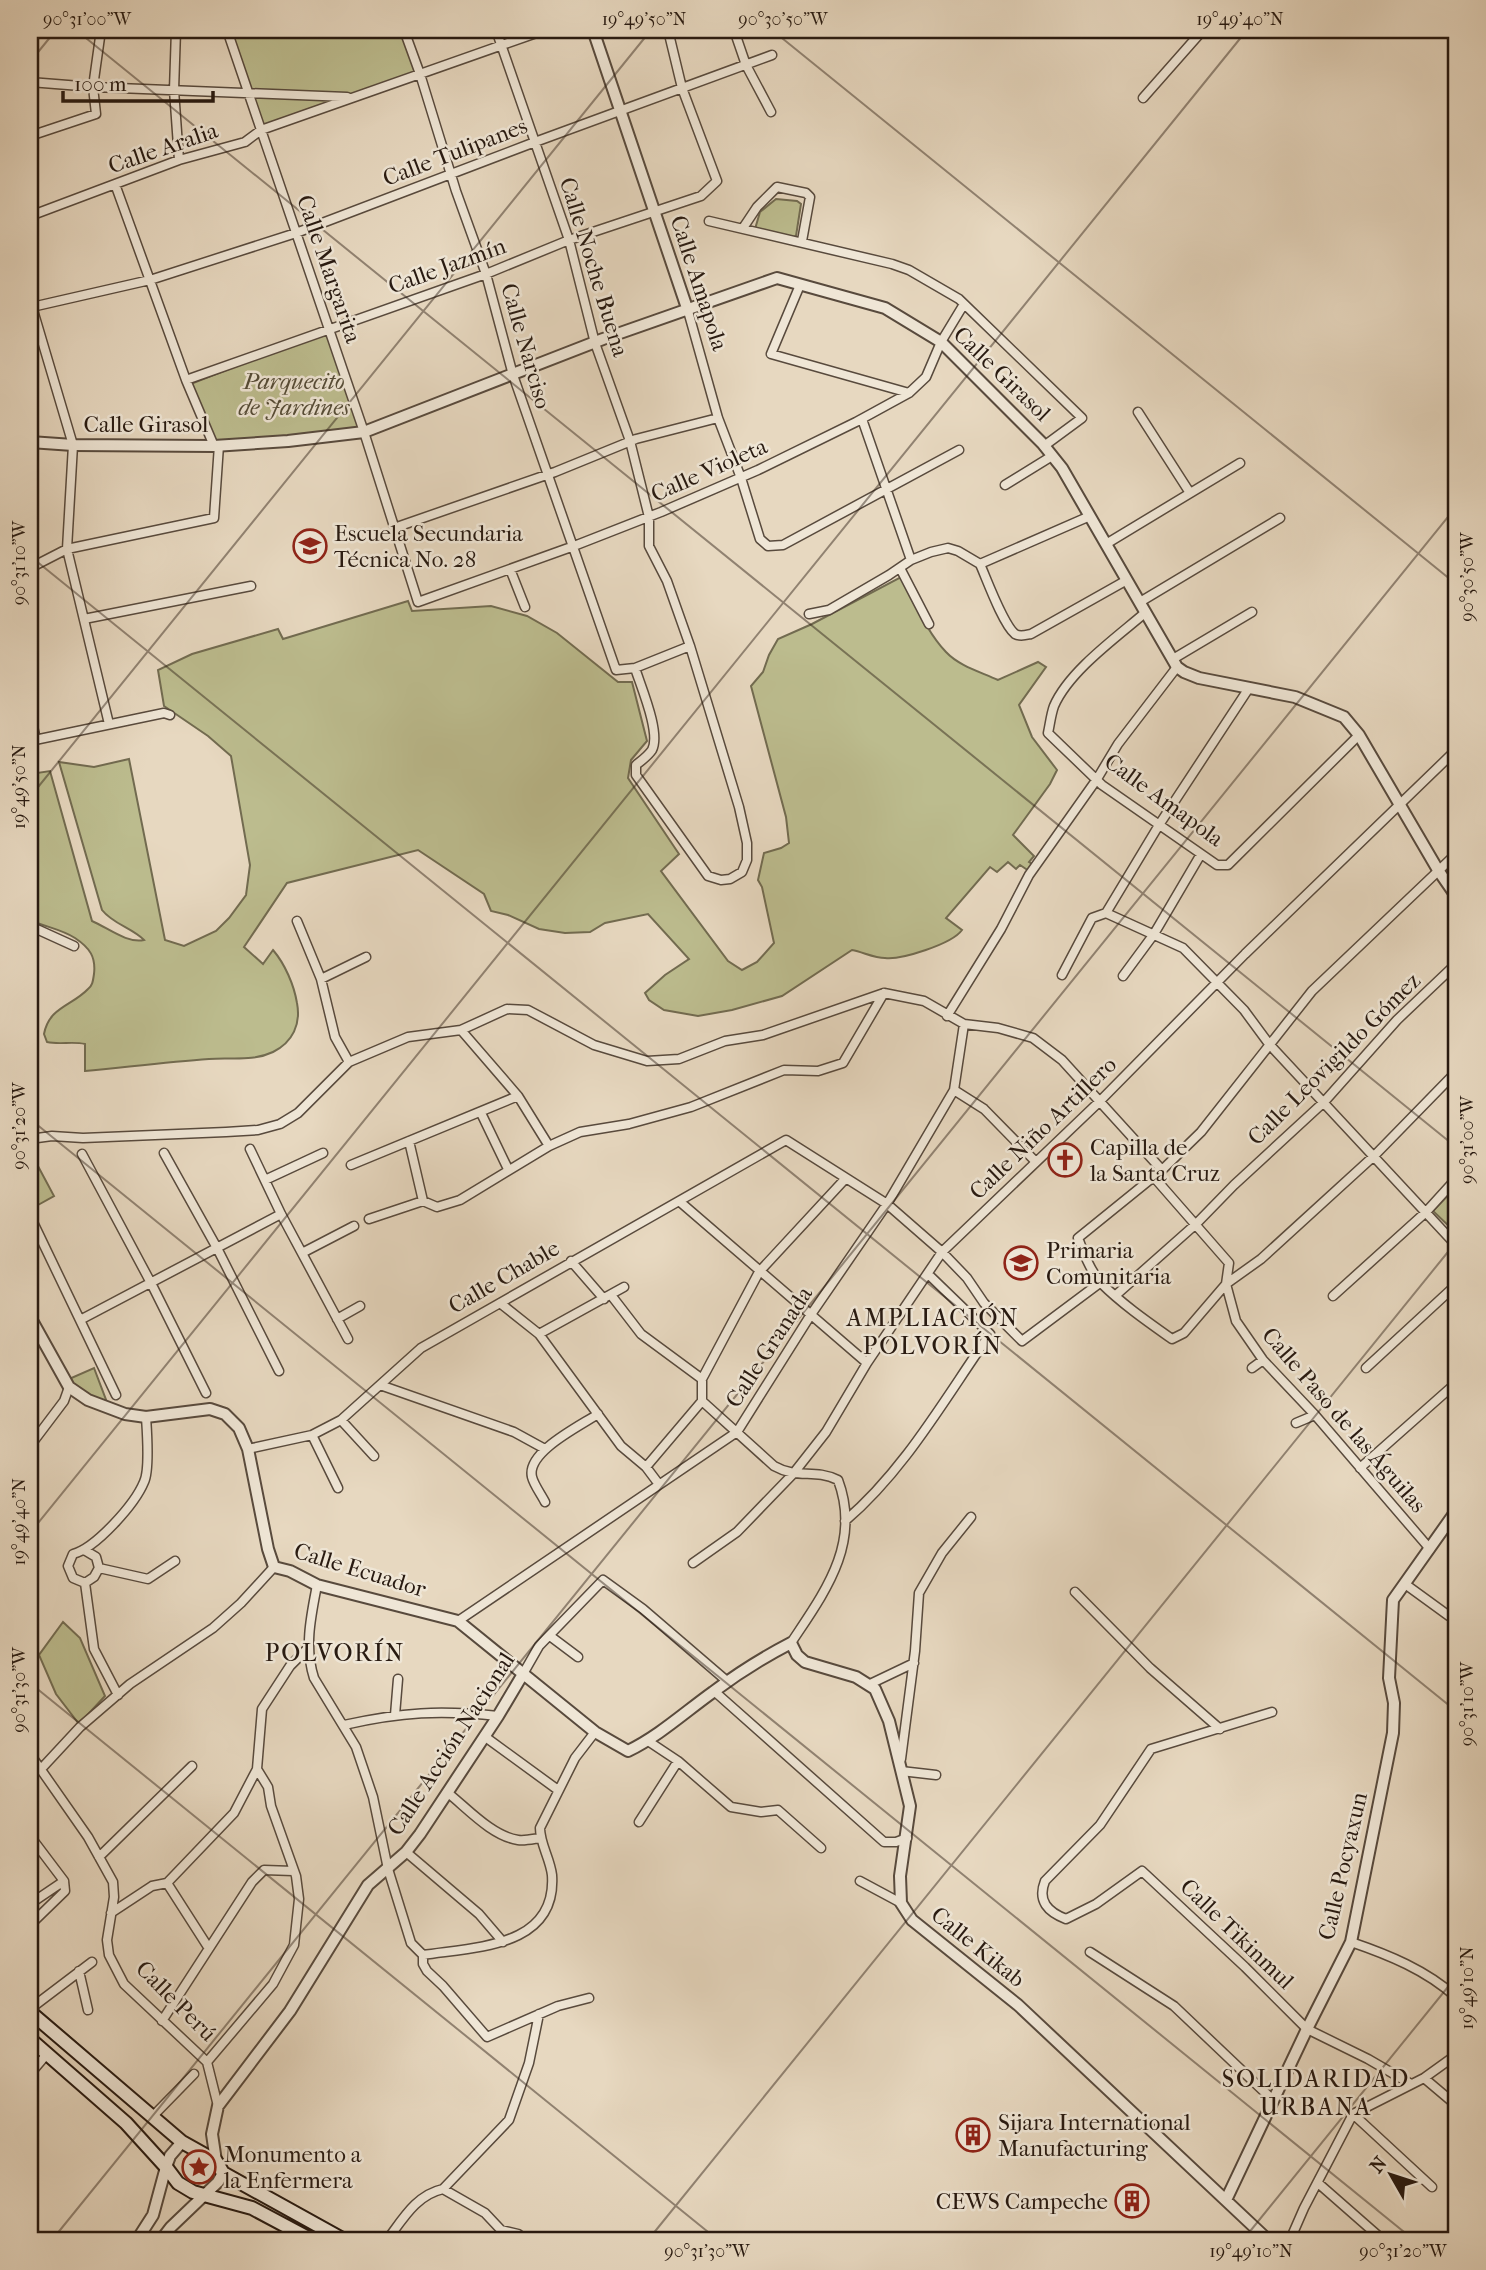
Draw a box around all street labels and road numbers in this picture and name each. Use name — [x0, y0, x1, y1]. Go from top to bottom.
street label: Calle Tulipanes — [379, 112, 531, 192]
street label: Calle Aralia — [105, 117, 222, 179]
street label: Calle Noche Buena — [554, 174, 634, 360]
street label: Calle Margarita — [291, 192, 367, 347]
street label: Calle Amapola — [664, 212, 734, 354]
street label: Calle Jazmín — [384, 232, 510, 300]
street label: Calle Narciso — [495, 280, 557, 412]
street label: Calle Girasol — [948, 321, 1057, 427]
street label: Calle Girasol — [84, 411, 209, 438]
street label: Calle Violeta — [647, 432, 772, 508]
street label: Calle Amapola — [1099, 748, 1229, 852]
street label: Calle Leovigildo Gómez — [1242, 967, 1426, 1151]
street label: Calle Niño Artillero — [964, 1051, 1122, 1205]
street label: Calle Chable — [444, 1234, 564, 1320]
street label: Calle Granada — [720, 1281, 818, 1413]
street label: Calle Paso de las Águilas — [1256, 1322, 1432, 1518]
street label: Calle Ecuador — [291, 1537, 429, 1603]
street label: Calle Acción Nacional — [382, 1647, 521, 1841]
street label: Calle Pocyaxun — [1313, 1789, 1373, 1943]
street label: Calle Tikinmul — [1175, 1873, 1300, 1995]
street label: Calle Kikab — [926, 1901, 1030, 1993]
street label: Calle Perú — [130, 1955, 222, 2047]

